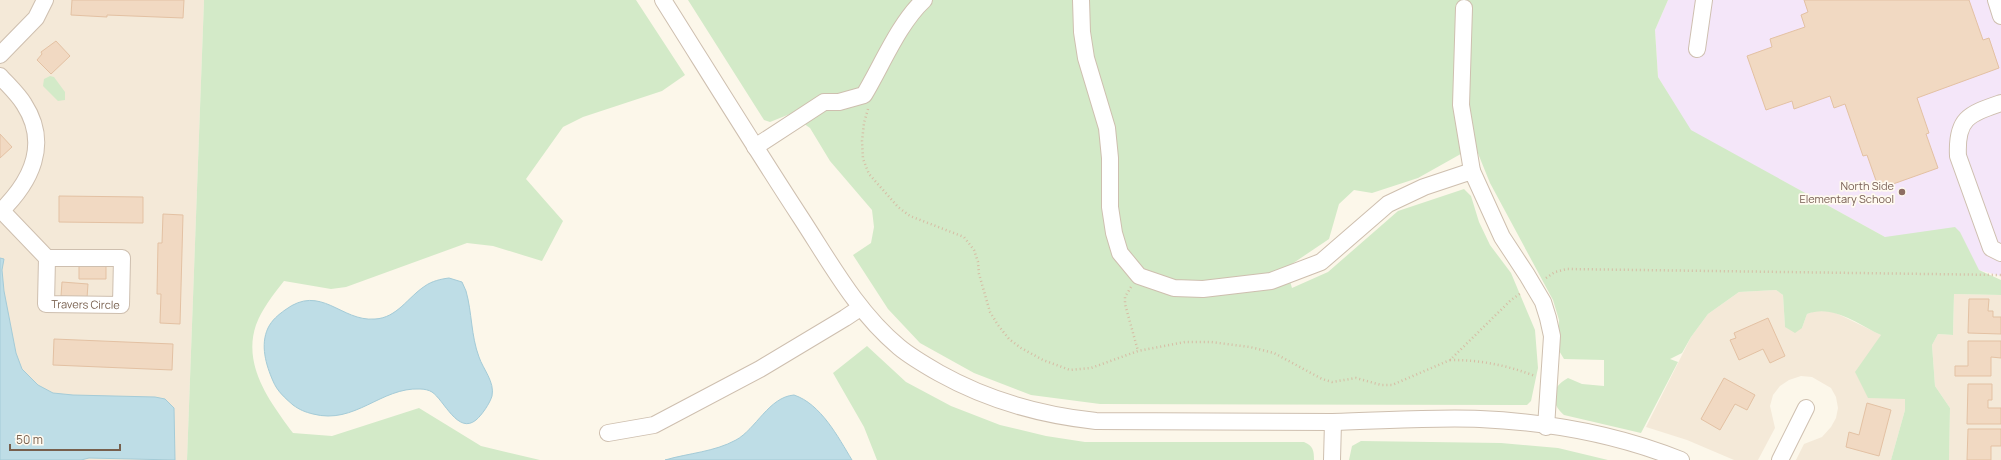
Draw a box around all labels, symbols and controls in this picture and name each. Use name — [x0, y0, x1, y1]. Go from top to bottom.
place label: North Side Elementary School — [1799, 178, 1895, 206]
marker: North Side Elementary School — [1897, 187, 1907, 197]
street label: Travers Circle — [51, 296, 120, 312]
scale bar — [10, 426, 120, 452]
text: 50 m — [16, 431, 43, 448]

